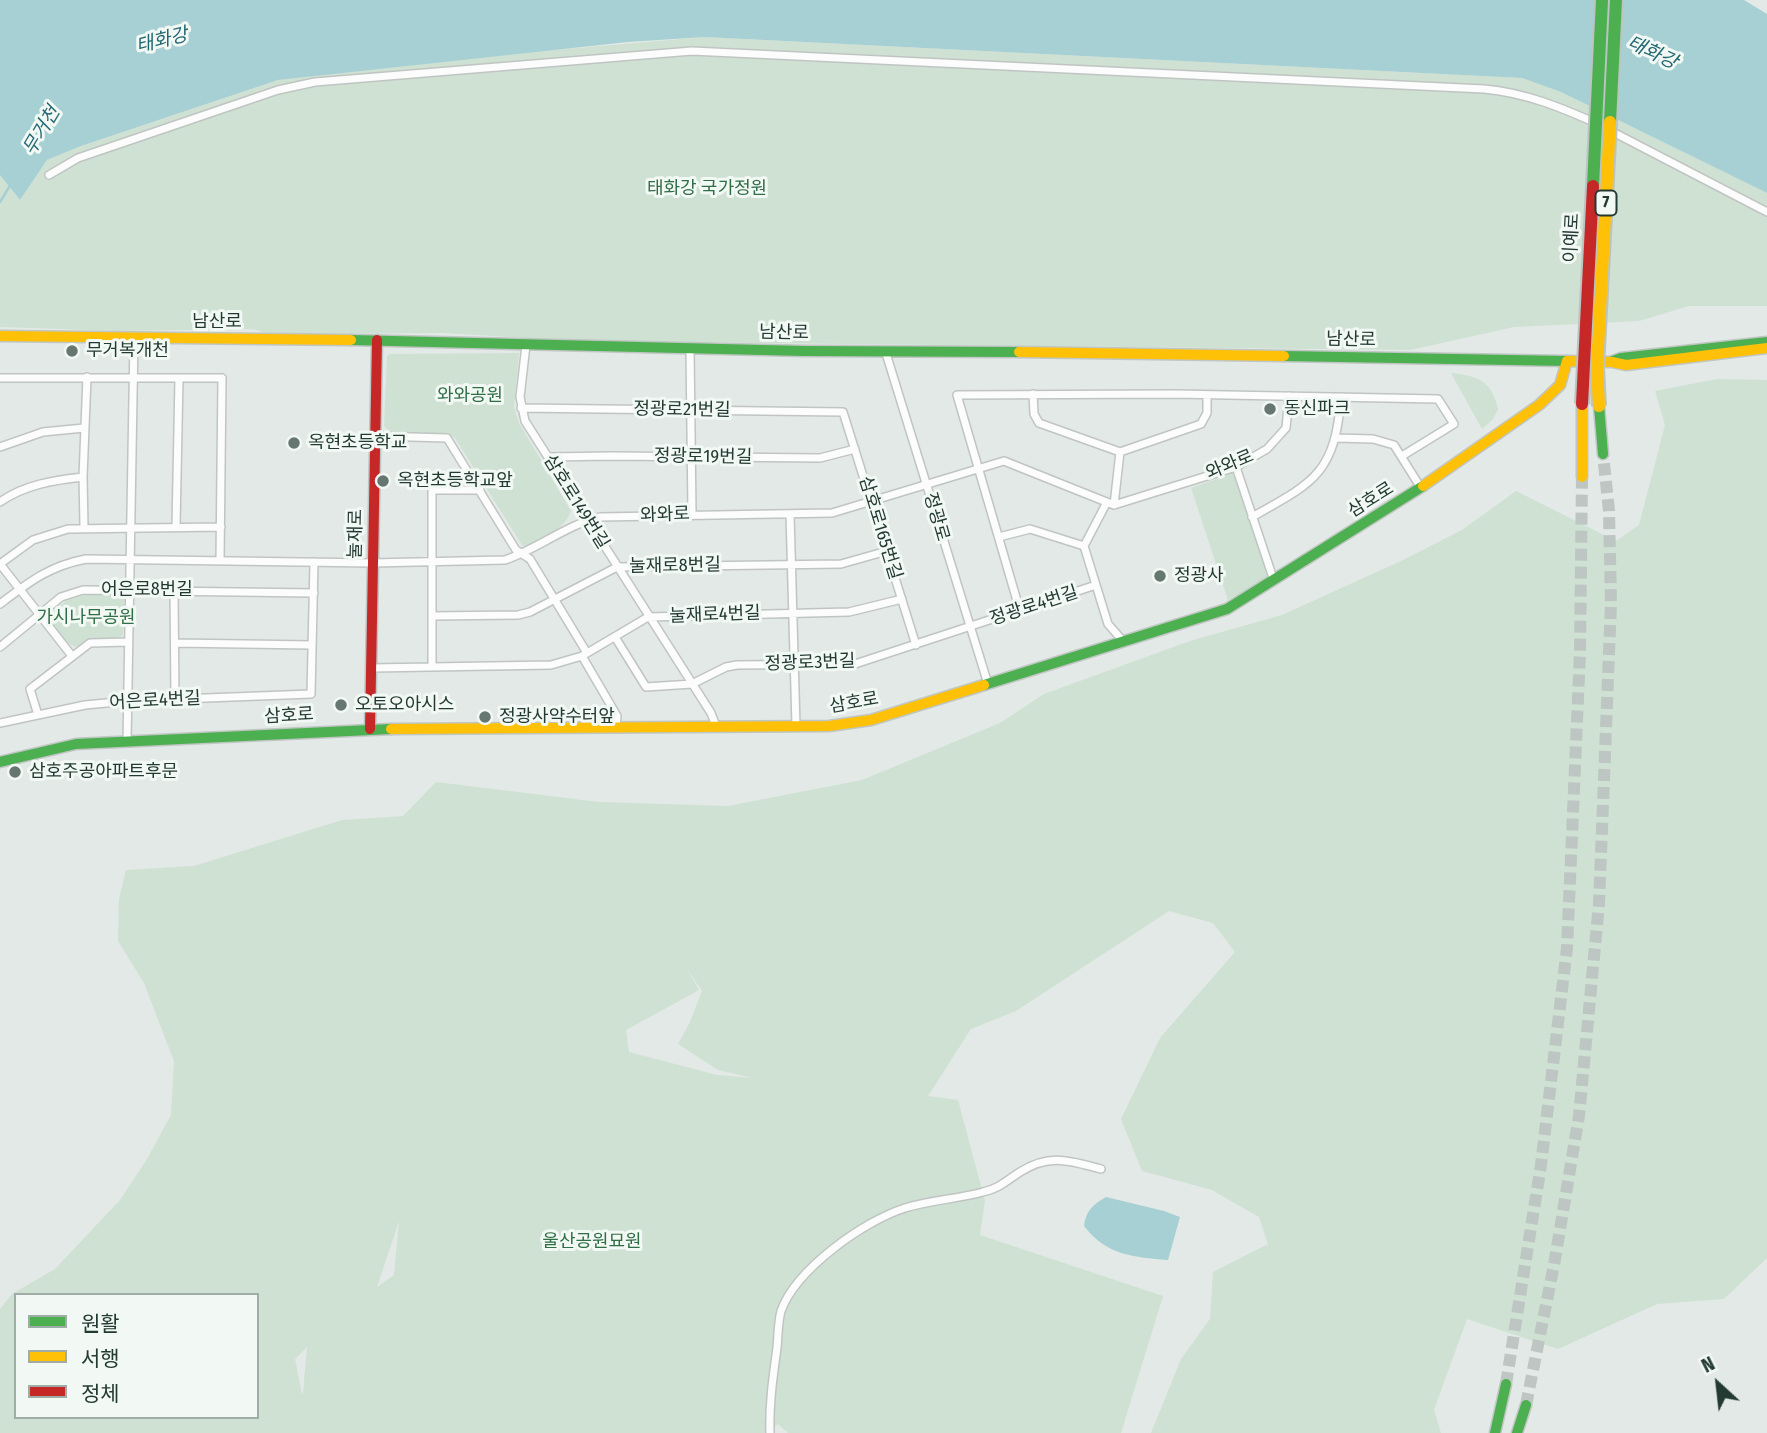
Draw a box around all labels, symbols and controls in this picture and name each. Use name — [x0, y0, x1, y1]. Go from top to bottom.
water label: 태화강 — [134, 24, 190, 58]
water label: 태화강 — [1623, 32, 1681, 74]
water label: 무거천 — [19, 103, 65, 159]
park label: 태화강 국가정원 — [647, 178, 767, 200]
road number: 7 — [1596, 190, 1616, 216]
street label: 이예로 — [1560, 213, 1584, 263]
street label: 남산로 — [192, 311, 242, 333]
street label: 남산로 — [759, 322, 809, 344]
street label: 남산로 — [1326, 329, 1376, 351]
place label: 무거복개천 — [86, 340, 169, 362]
marker: 무거복개천 — [64, 343, 80, 359]
park label: 와와공원 — [437, 385, 503, 407]
street label: 정광로21번길 — [633, 398, 731, 422]
place label: 동신파크 — [1284, 398, 1350, 420]
marker: 동신파크 — [1262, 401, 1278, 417]
place label: 옥현초등학교 — [308, 432, 407, 454]
marker: 옥현초등학교 — [286, 435, 302, 451]
street label: 정광로19번길 — [654, 445, 752, 469]
street label: 와와로 — [1203, 445, 1257, 485]
street label: 삼호로149번길 — [539, 451, 613, 553]
place label: 옥현초등학교앞 — [397, 470, 513, 492]
marker: 옥현초등학교앞 — [375, 473, 391, 489]
street label: 삼호로165번길 — [854, 474, 906, 582]
street label: 삼호로 — [1344, 478, 1398, 522]
street label: 정광로 — [919, 490, 953, 544]
street label: 와와로 — [640, 503, 690, 527]
street label: 눌재로 — [345, 509, 367, 559]
street label: 눌재로8번길 — [629, 554, 721, 578]
place label: 정광사 — [1174, 565, 1224, 587]
marker: 정광사 — [1152, 568, 1168, 584]
street label: 어은로8번길 — [101, 579, 193, 601]
street label: 정광로4번길 — [987, 582, 1081, 630]
street label: 눌재로4번길 — [669, 603, 761, 627]
park label: 가시나무공원 — [36, 607, 136, 629]
street label: 정광로3번길 — [764, 651, 856, 675]
street label: 어은로4번길 — [109, 688, 201, 714]
street label: 삼호로 — [828, 688, 880, 718]
place label: 오토오아시스 — [355, 694, 454, 716]
marker: 오토오아시스 — [333, 697, 349, 713]
street label: 삼호로 — [264, 704, 314, 728]
place label: 정광사약수터앞 — [499, 706, 615, 728]
marker: 정광사약수터앞 — [477, 709, 493, 725]
place label: 삼호주공아파트후문 — [29, 761, 178, 783]
marker: 삼호주공아파트후문 — [7, 764, 23, 780]
park label: 울산공원묘원 — [542, 1231, 642, 1253]
legend — [14, 1293, 259, 1419]
text: 원활 — [81, 1311, 120, 1337]
text: 서행 — [81, 1346, 120, 1372]
north arrow — [1683, 1349, 1753, 1419]
text: N — [1698, 1352, 1719, 1378]
text: 정체 — [81, 1381, 120, 1407]

